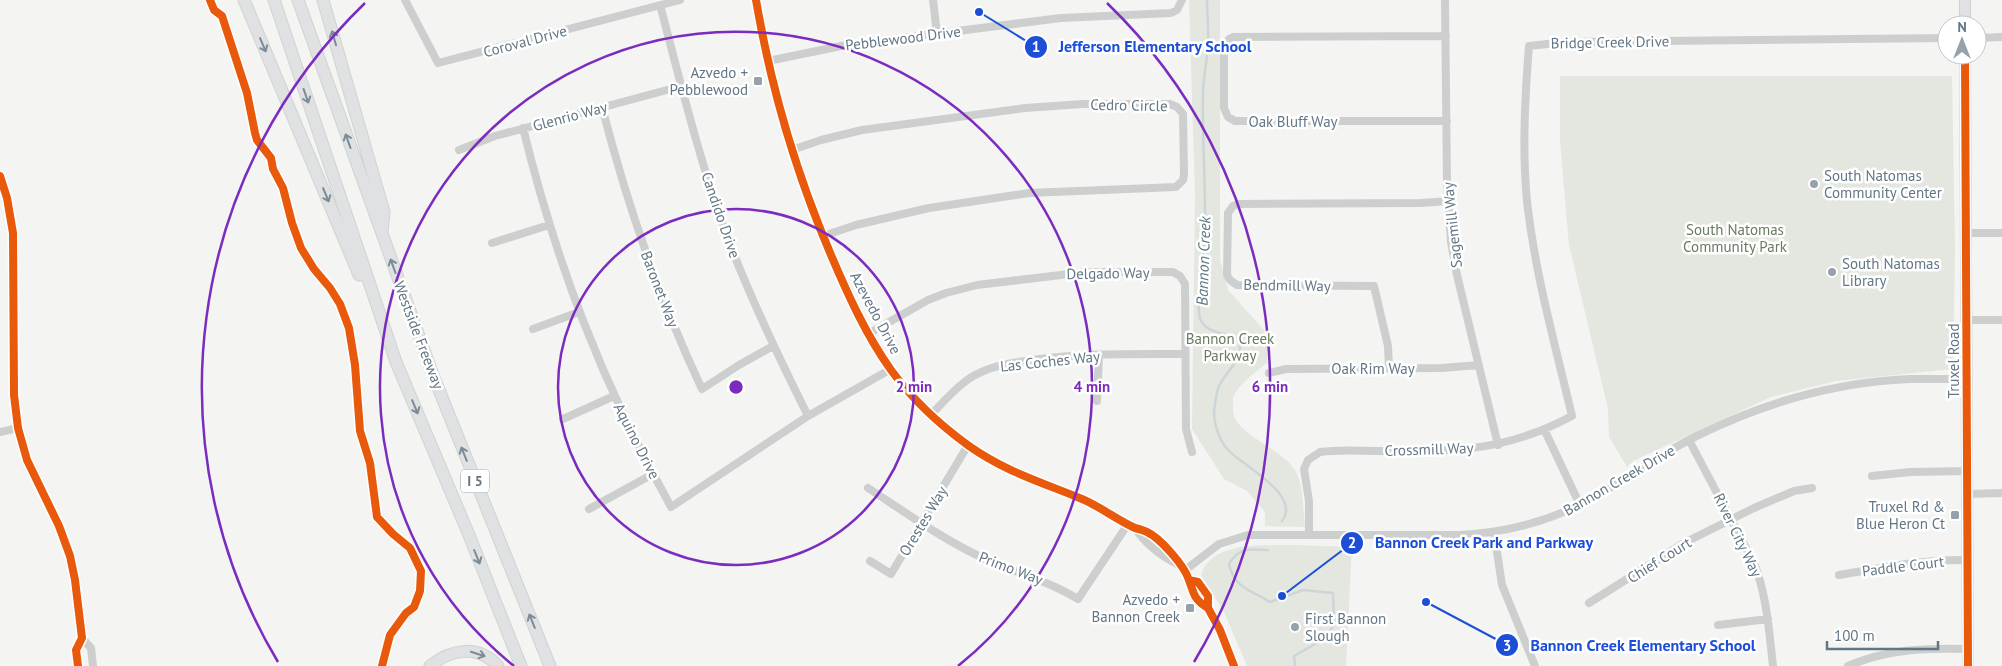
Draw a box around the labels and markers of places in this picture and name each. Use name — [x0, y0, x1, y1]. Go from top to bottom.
callout: Jefferson Elementary School — [1023, 31, 1262, 62]
place label: Azvedo + Pebblewood — [669, 63, 748, 99]
marker: Azvedo + Pebblewood — [752, 75, 764, 87]
place label: South Natomas Community Center — [1824, 166, 1942, 202]
marker: South Natomas Community Center — [1808, 178, 1820, 190]
place label: South Natomas Library — [1842, 254, 1940, 290]
marker: South Natomas Library — [1826, 266, 1838, 278]
centre of rings — [727, 378, 745, 396]
place label: Truxel Rd & Blue Heron Ct — [1856, 497, 1945, 533]
marker: Truxel Rd & Blue Heron Ct — [1949, 509, 1961, 521]
callout: Bannon Creek Park and Parkway — [1339, 527, 1604, 558]
place label: Azvedo + Bannon Creek — [1091, 590, 1181, 626]
marker: Azvedo + Bannon Creek — [1184, 602, 1196, 614]
place label: First Bannon Slough — [1305, 609, 1386, 645]
marker: First Bannon Slough — [1289, 621, 1301, 633]
callout: Bannon Creek Elementary School — [1495, 630, 1766, 661]

